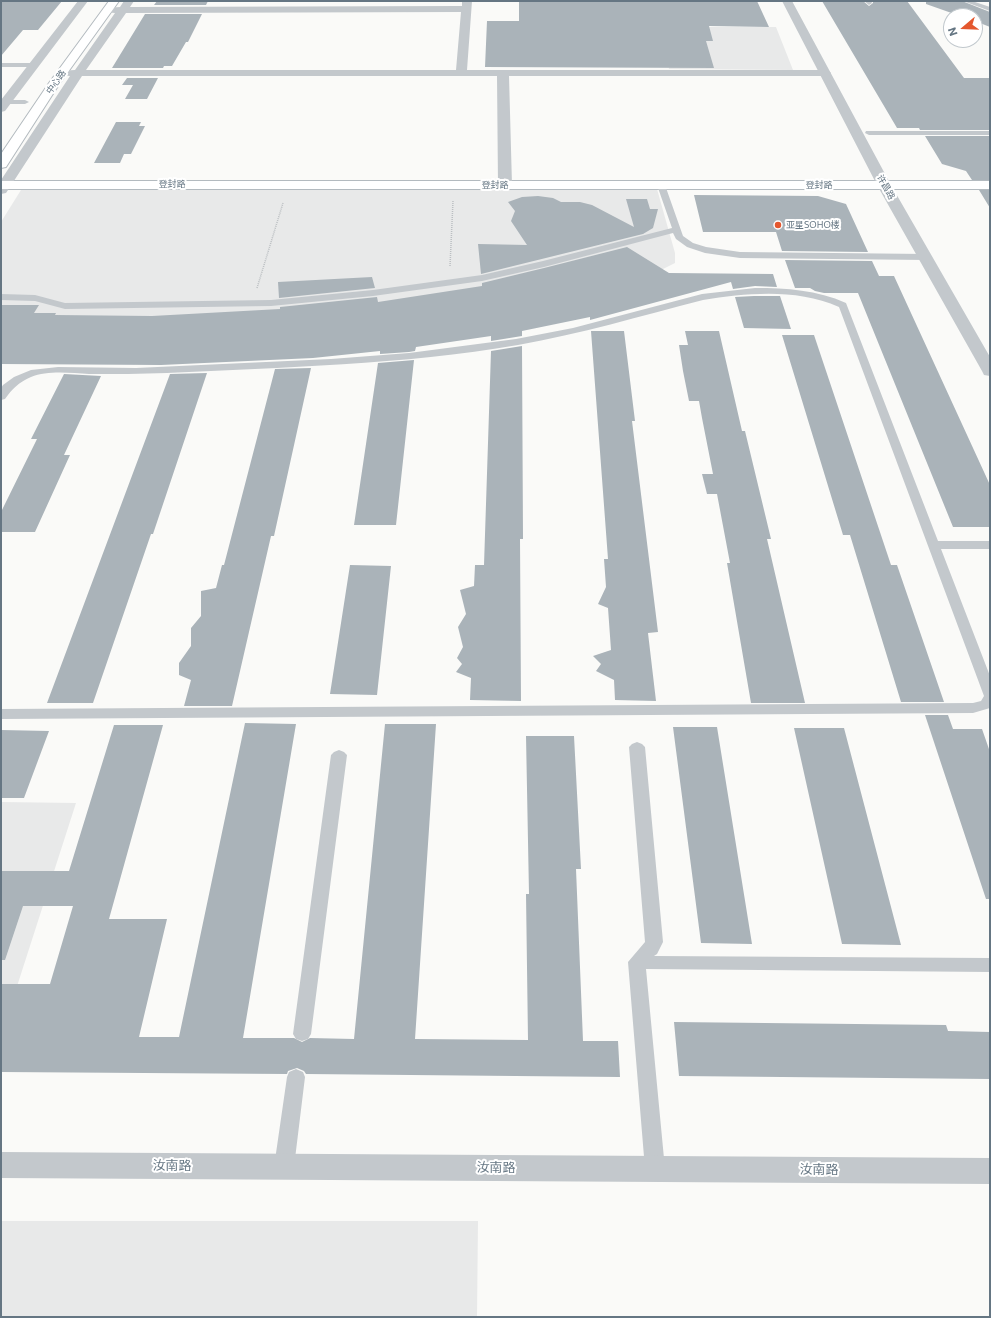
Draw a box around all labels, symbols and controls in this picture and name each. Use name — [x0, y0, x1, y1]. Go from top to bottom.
north arrow — [943, 8, 983, 48]
text: N — [945, 26, 960, 38]
street label: 中心路 — [44, 68, 68, 96]
street label: 许昌路 — [875, 173, 897, 201]
street label: 登封路 — [159, 179, 185, 189]
street label: 登封路 — [482, 180, 508, 190]
street label: 登封路 — [806, 180, 832, 190]
marker: 亚星SOHO楼 — [773, 220, 783, 230]
place label: 亚星SOHO楼 — [786, 220, 840, 230]
street label: 汝南路 — [153, 1158, 191, 1174]
street label: 汝南路 — [477, 1160, 515, 1176]
street label: 汝南路 — [800, 1162, 838, 1178]

